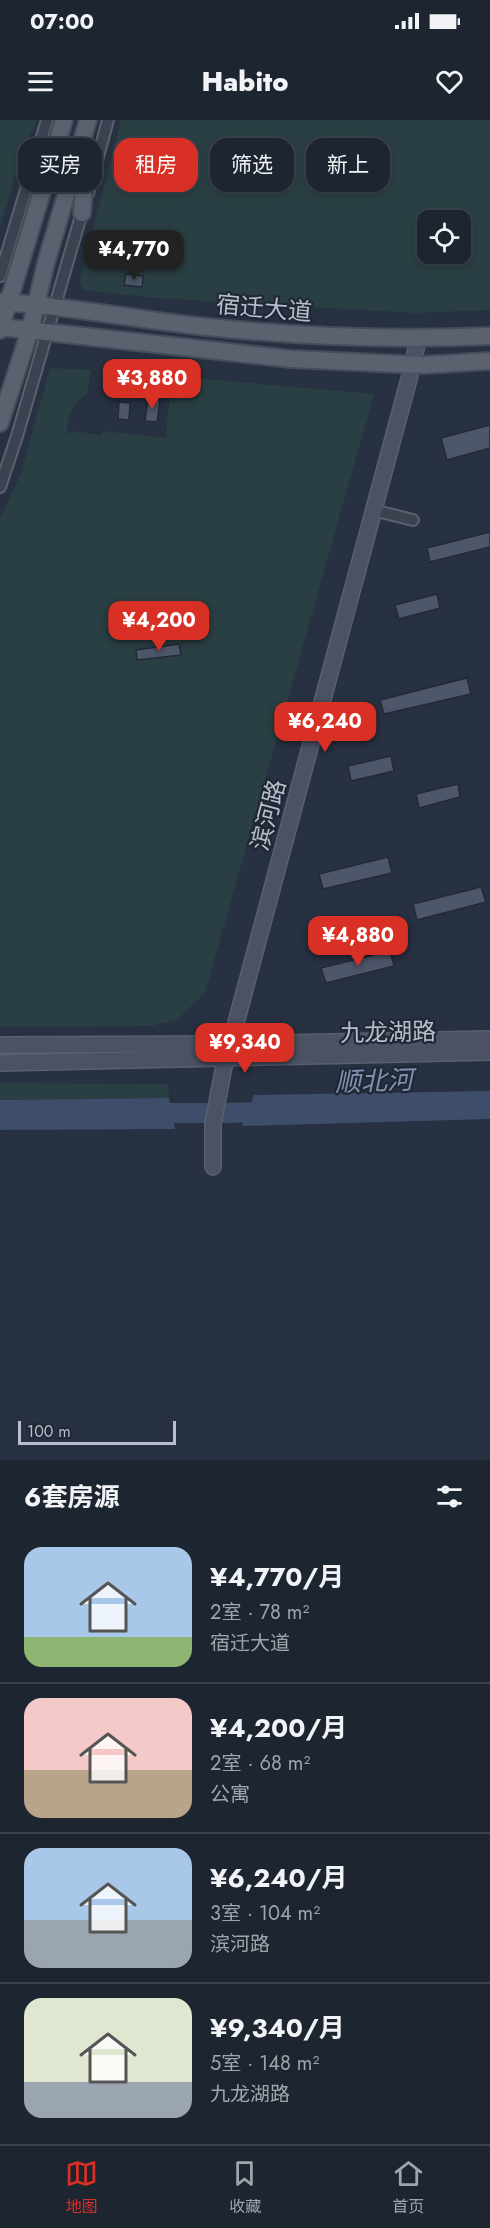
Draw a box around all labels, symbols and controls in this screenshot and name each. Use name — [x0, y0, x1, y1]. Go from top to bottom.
text: 07:00 — [30, 5, 94, 37]
text: Habito — [202, 62, 288, 101]
icon: menu — [24, 65, 57, 98]
icon: heart — [433, 65, 466, 98]
chip: 买房 — [18, 138, 102, 192]
chip: 租房 — [114, 138, 198, 192]
chip: 筛选 — [210, 138, 294, 192]
chip: 新上 — [306, 138, 390, 192]
map controls — [417, 210, 471, 264]
button: locate — [417, 210, 471, 264]
pin: ¥4,770 — [85, 230, 183, 281]
text: ¥4,770 — [98, 235, 170, 264]
street label: 宿迁大道 — [215, 286, 313, 330]
pin: ¥3,880 — [103, 359, 201, 410]
text: ¥3,880 — [117, 364, 187, 393]
pin: ¥4,200 — [110, 601, 208, 652]
text: ¥4,200 — [122, 606, 196, 635]
pin: ¥6,240 — [276, 702, 374, 753]
text: ¥6,240 — [288, 707, 362, 736]
street label: 滨河路 — [242, 776, 294, 854]
pin: ¥4,880 — [309, 916, 407, 967]
text: ¥4,880 — [322, 921, 394, 950]
street label: 九龙湖路 — [340, 1014, 436, 1050]
pin: ¥9,340 — [196, 1023, 294, 1074]
text: ¥9,340 — [209, 1028, 281, 1057]
water label: 顺北河 — [334, 1060, 419, 1101]
scale bar — [18, 1418, 176, 1446]
text: 100 m — [27, 1420, 71, 1443]
text: 6套房源 — [24, 1478, 119, 1516]
icon: filters — [433, 1480, 466, 1513]
text: ¥4,770/月 — [210, 1558, 344, 1596]
icon: home — [72, 1571, 144, 1643]
text: 2室 · 78 m² — [210, 1598, 309, 1627]
text: 宿迁大道 — [210, 1629, 290, 1658]
text: ¥4,200/月 — [210, 1709, 347, 1747]
icon: home — [72, 1722, 144, 1794]
text: 2室 · 68 m² — [210, 1749, 310, 1778]
text: 公寓 — [210, 1780, 250, 1809]
text: ¥6,240/月 — [210, 1859, 347, 1897]
icon: home — [72, 1872, 144, 1944]
text: 3室 · 104 m² — [210, 1899, 320, 1928]
text: 滨河路 — [210, 1930, 270, 1959]
text: ¥9,340/月 — [210, 2009, 345, 2047]
icon: home — [72, 2022, 144, 2094]
text: 5室 · 148 m² — [210, 2049, 319, 2078]
text: 九龙湖路 — [210, 2080, 290, 2109]
tab: 地图 — [65, 2157, 98, 2218]
tab: 收藏 — [228, 2157, 261, 2218]
tab: 首页 — [392, 2157, 425, 2218]

